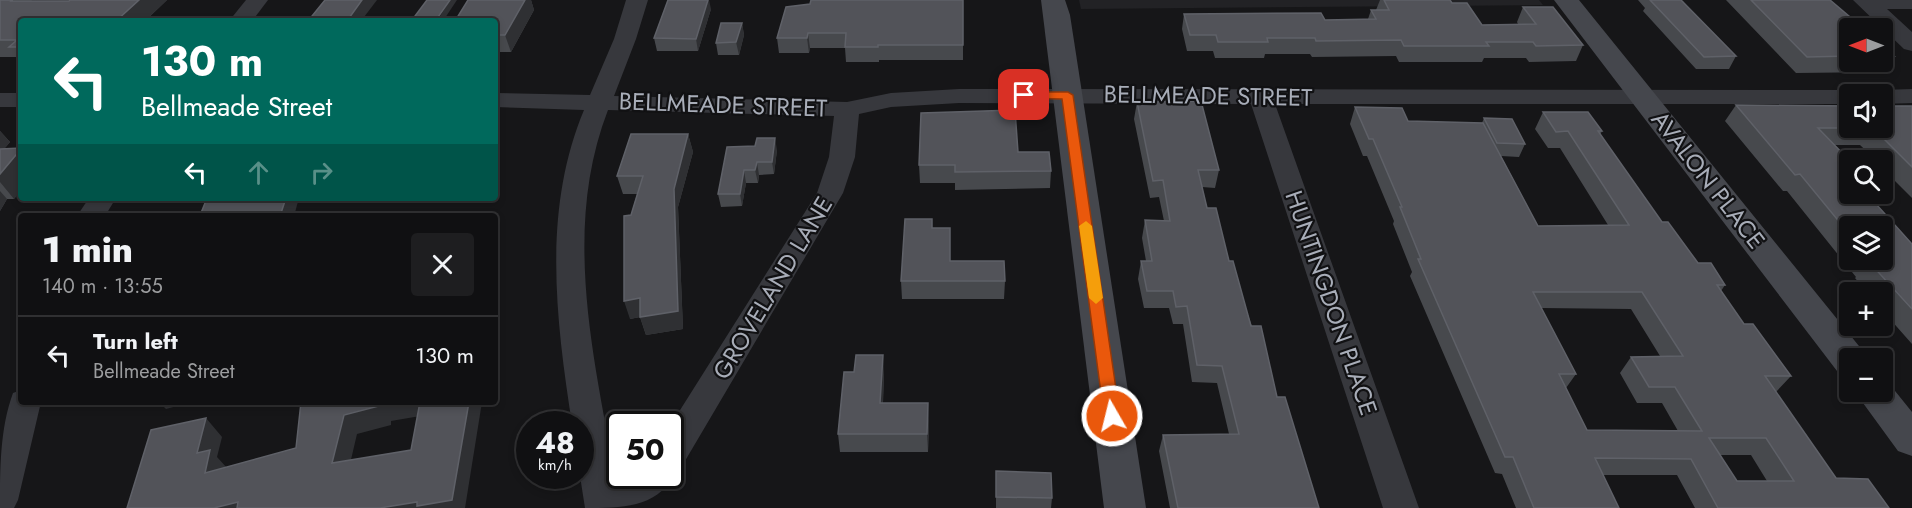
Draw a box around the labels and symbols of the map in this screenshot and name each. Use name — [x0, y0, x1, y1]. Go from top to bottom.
north arrow — [1839, 18, 1893, 72]
pin — [998, 69, 1049, 120]
street label: BELLMEADE STREET — [1103, 76, 1313, 115]
street label: BELLMEADE STREET — [618, 83, 828, 126]
street label: AVALON PLACE — [1643, 103, 1774, 256]
street label: HUNTINGDON PLACE — [1277, 186, 1386, 420]
street label: GROVELAND LANE — [704, 190, 841, 386]
position arrow — [1080, 384, 1144, 448]
speed limit sign: 50 — [606, 411, 684, 489]

